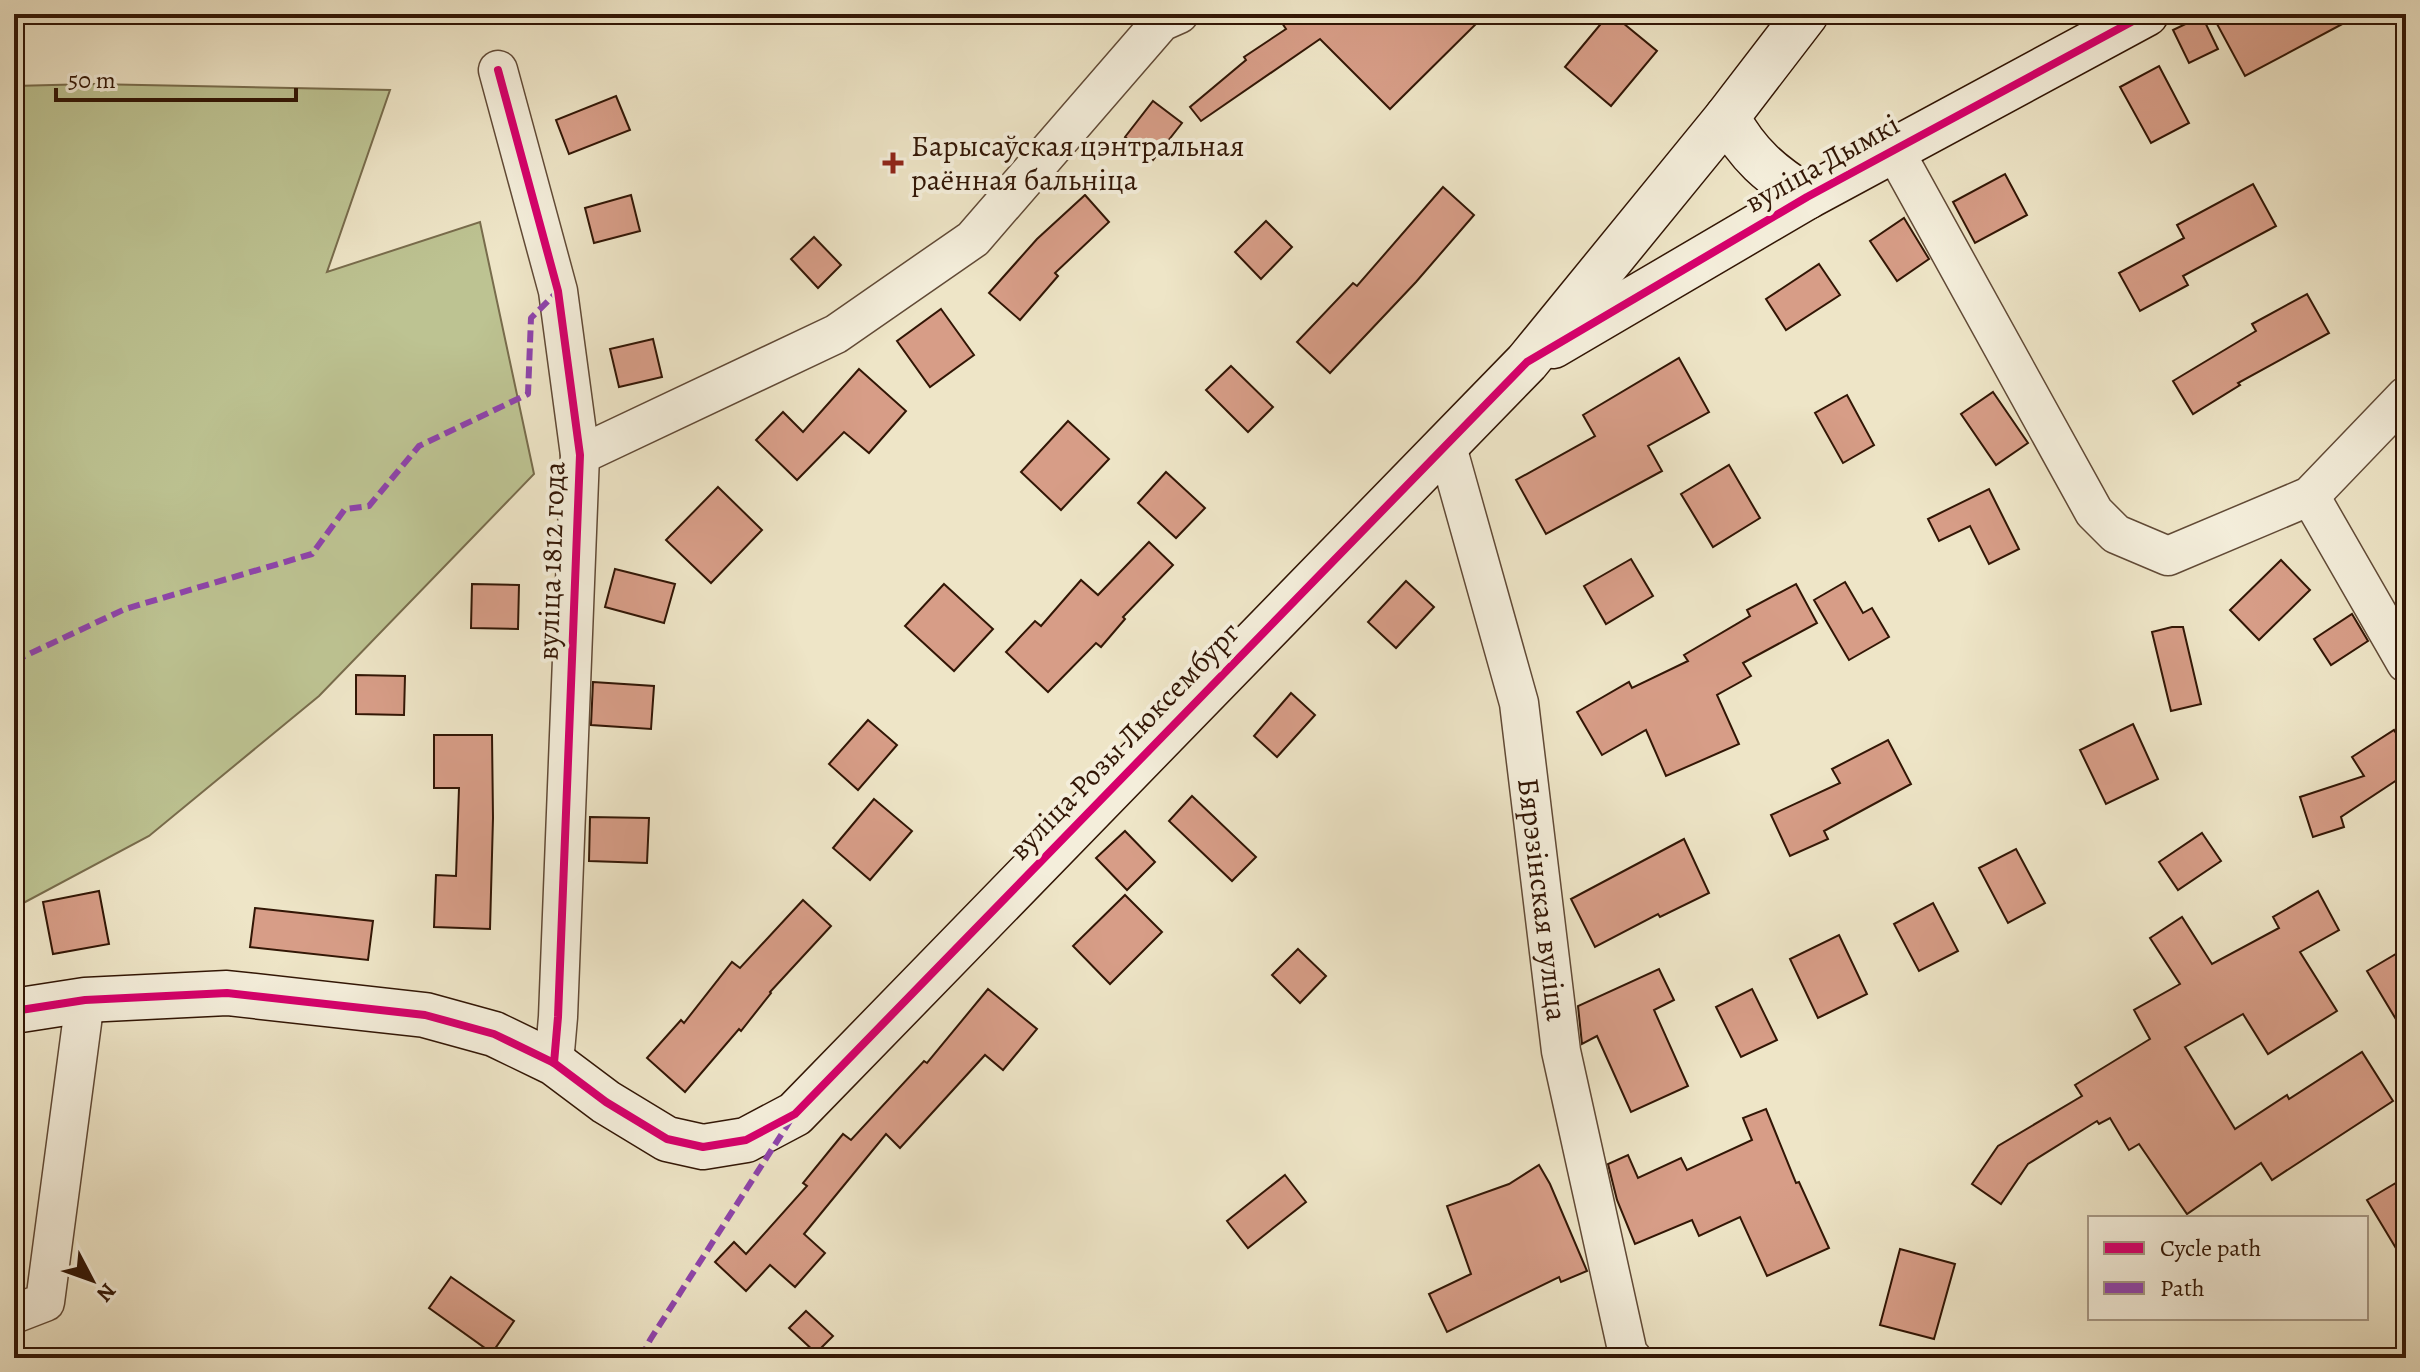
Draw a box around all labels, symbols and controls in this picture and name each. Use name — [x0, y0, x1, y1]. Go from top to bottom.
scale bar — [56, 52, 296, 102]
text: 50 m — [68, 64, 116, 96]
street label: вуліца Дымкі — [1738, 104, 1906, 222]
place label: Барысаўская цэнтральная раённая бальніца — [911, 126, 1244, 200]
marker: Барысаўская цэнтральная раённая бальніца — [882, 152, 904, 174]
street label: вуліца 1812 года — [528, 461, 574, 661]
street label: вуліца Розы Люксембург — [1000, 613, 1249, 869]
street label: Бярэзінская вуліца — [1508, 776, 1577, 1024]
legend — [2088, 1216, 2368, 1320]
text: Cycle path — [2160, 1232, 2261, 1264]
north arrow — [52, 1240, 132, 1320]
text: Path — [2160, 1272, 2205, 1304]
text: N — [90, 1277, 123, 1308]

